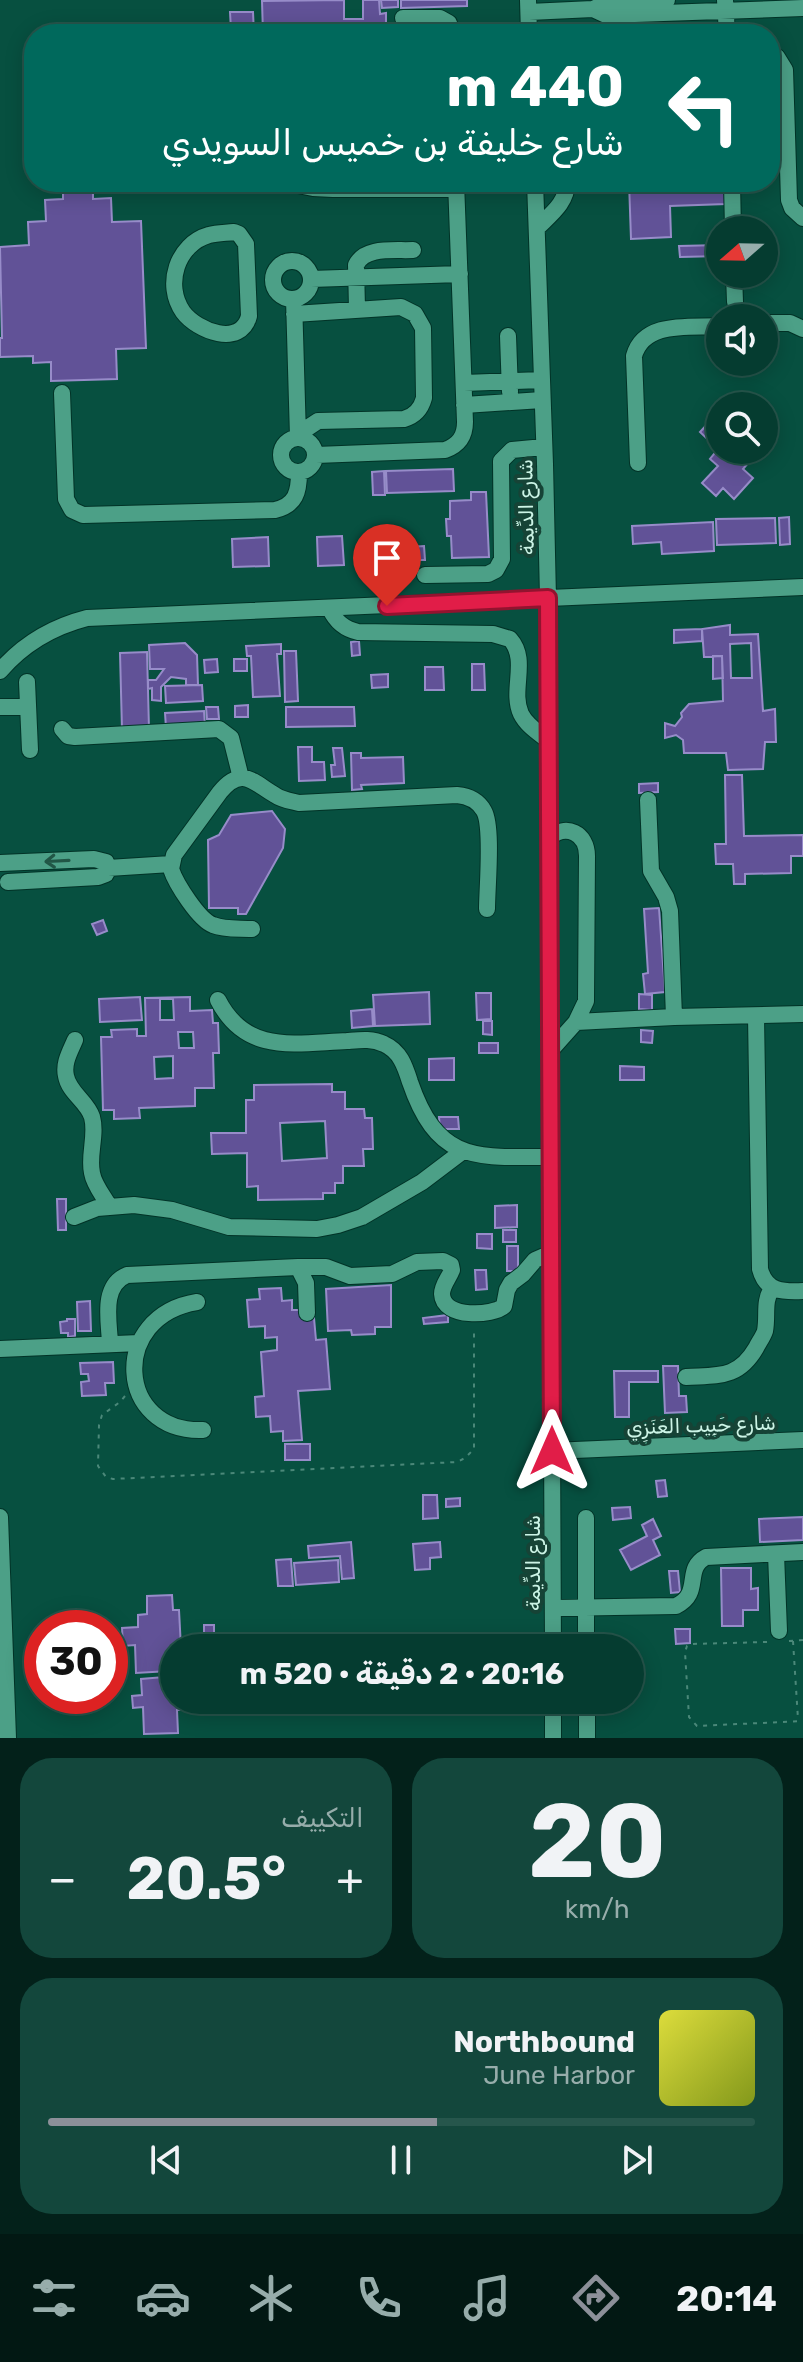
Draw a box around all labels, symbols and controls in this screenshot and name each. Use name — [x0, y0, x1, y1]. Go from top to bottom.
text: 440 m — [446, 54, 624, 120]
icon: left — [652, 56, 756, 160]
text: شارع خليفة بن خميس السويدي — [162, 121, 624, 164]
north arrow — [706, 216, 778, 288]
map controls — [706, 216, 778, 464]
button: sound — [706, 304, 778, 376]
button: search — [706, 392, 778, 464]
street label: شارع الدِّيمة — [513, 459, 541, 555]
pin — [353, 524, 421, 606]
icon: arrive — [365, 536, 409, 580]
one-way arrow — [44, 853, 71, 868]
position arrow — [510, 1409, 594, 1493]
street label: شارع حَبِيب العَنَزِي — [626, 1410, 776, 1444]
street label: شارع الدِّيمة — [521, 1515, 547, 1611]
speed limit sign: 30 — [24, 1610, 128, 1714]
text: 20:16 · 2 دقيقة · 520 m — [240, 1656, 564, 1692]
text: 20 — [528, 1780, 666, 1903]
text: التكييف — [281, 1803, 364, 1834]
text: 20.5° — [126, 1843, 286, 1914]
text: − — [48, 1853, 77, 1905]
text: + — [336, 1853, 364, 1905]
text: km/h — [565, 1894, 630, 1925]
text: Northbound — [453, 2024, 635, 2060]
text: June Harbor — [483, 2060, 635, 2091]
icon: previous — [144, 2138, 188, 2182]
icon: pause — [379, 2138, 423, 2182]
icon: next — [615, 2138, 659, 2182]
icon: filters — [26, 2270, 82, 2326]
icon: car — [135, 2270, 191, 2326]
icon: climate — [243, 2270, 299, 2326]
icon: phone — [351, 2270, 407, 2326]
icon: music — [459, 2270, 515, 2326]
icon: directions — [568, 2270, 624, 2326]
text: 20:14 — [676, 2277, 777, 2320]

